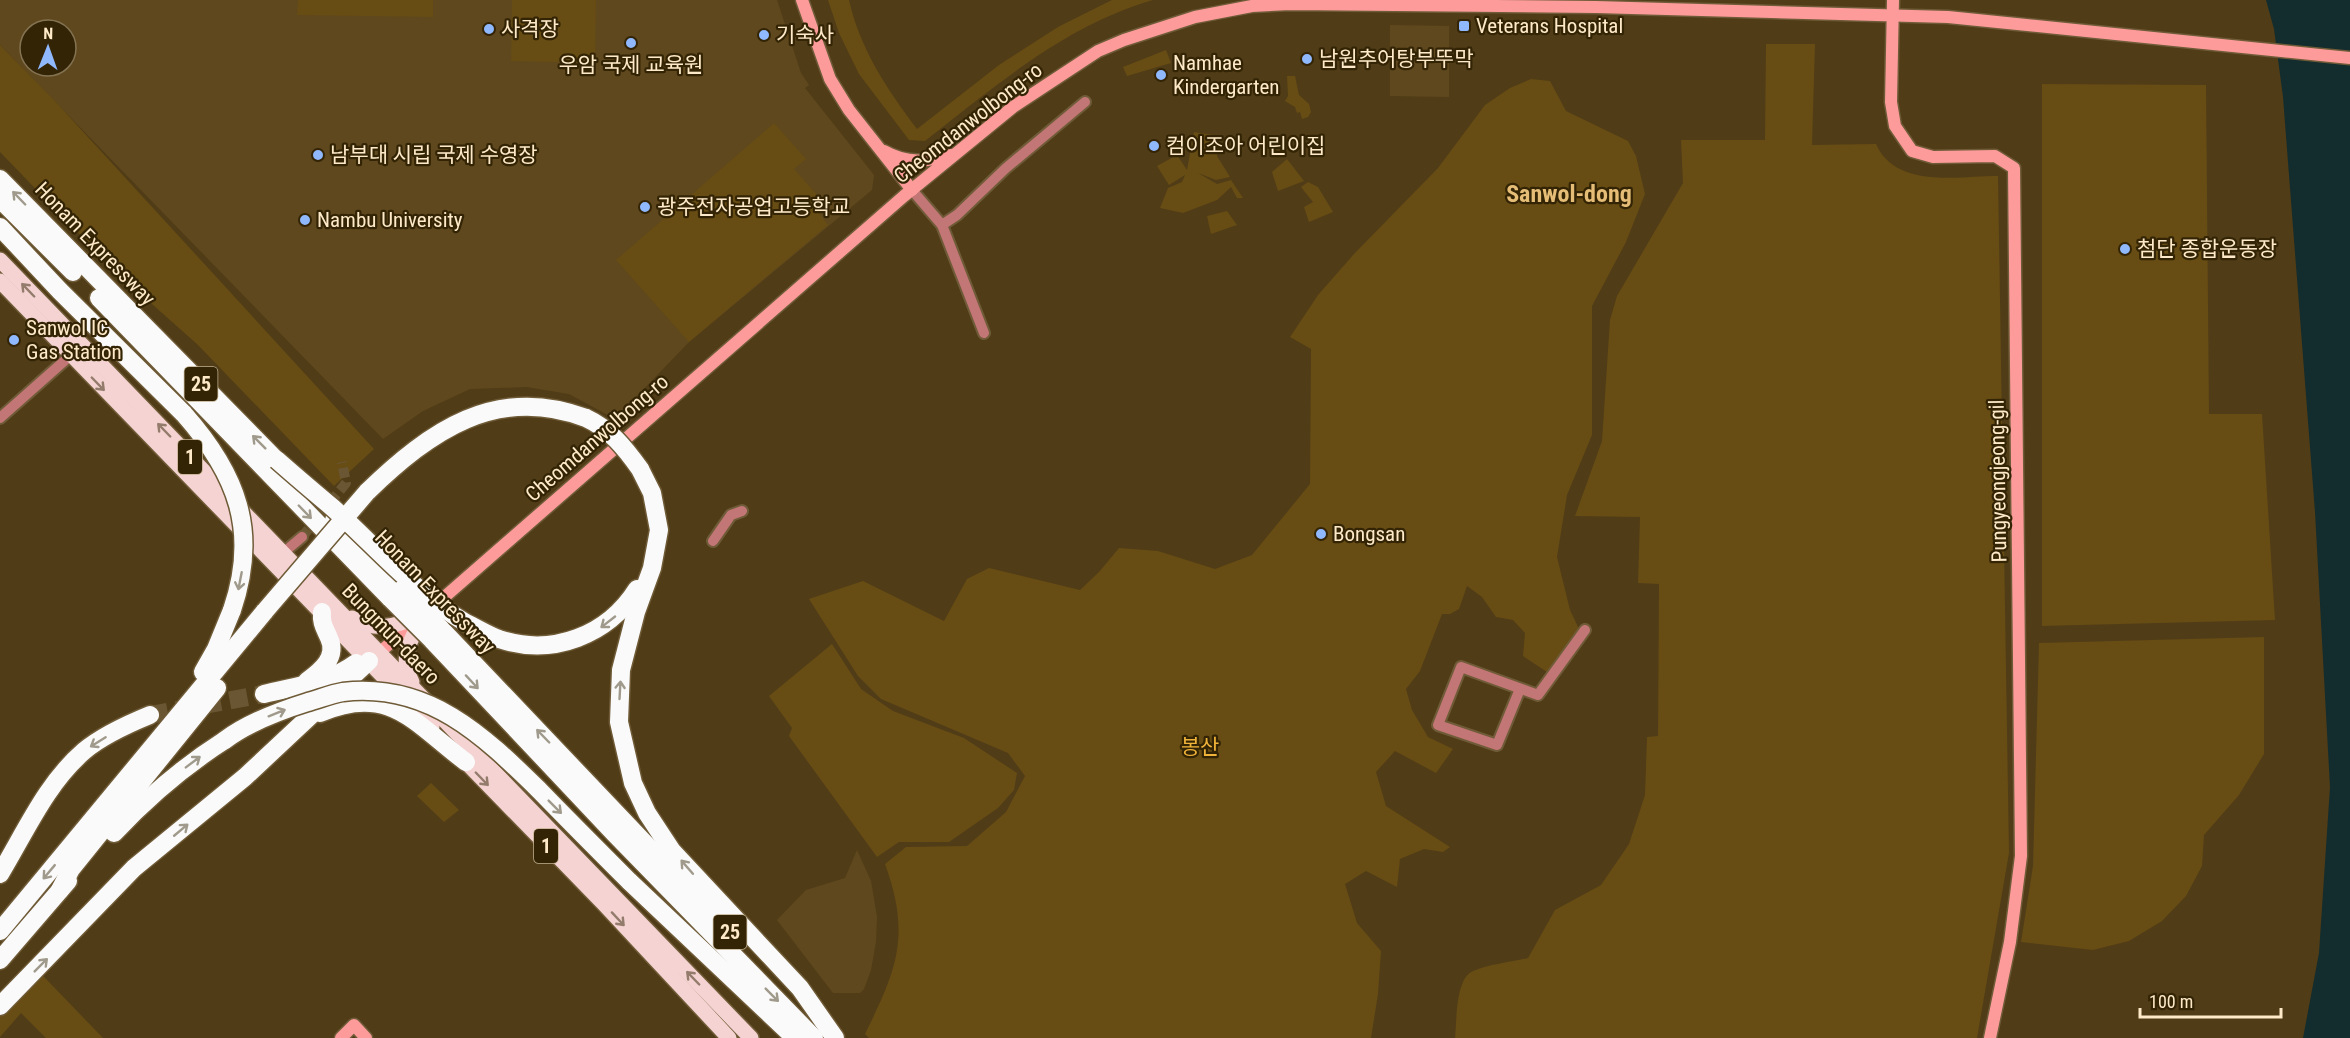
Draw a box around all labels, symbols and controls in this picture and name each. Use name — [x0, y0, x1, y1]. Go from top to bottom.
place label: Veterans Hospital — [1476, 14, 1623, 38]
place label: 사격장 — [501, 17, 559, 41]
north arrow — [18, 18, 78, 78]
marker: Veterans Hospital — [1457, 19, 1471, 33]
marker: 사격장 — [482, 22, 496, 36]
place label: 기숙사 — [776, 23, 834, 47]
text: N — [43, 24, 53, 43]
marker: 기숙사 — [757, 28, 771, 42]
marker: 우암 국제 교육원 — [624, 36, 638, 50]
place label: 남원추어탕부뚜막 — [1319, 47, 1474, 71]
place label: Namhae Kindergarten — [1173, 51, 1279, 99]
marker: 남원추어탕부뚜막 — [1300, 52, 1314, 66]
place label: 우암 국제 교육원 — [559, 53, 703, 77]
street label: Cheomdanwolbong-ro — [889, 58, 1047, 188]
marker: Namhae Kindergarten — [1154, 68, 1168, 82]
place label: 컴이조아 어린이집 — [1166, 134, 1325, 158]
marker: 컴이조아 어린이집 — [1147, 139, 1161, 153]
place label: 남부대 시립 국제 수영장 — [330, 143, 538, 167]
marker: 남부대 시립 국제 수영장 — [311, 148, 325, 162]
street label: Honam Expressway — [30, 177, 160, 311]
district label: Sanwol-dong — [1506, 180, 1632, 208]
one-way arrow — [11, 191, 26, 206]
place label: 광주전자공업고등학교 — [657, 195, 850, 219]
marker: 광주전자공업고등학교 — [638, 200, 652, 214]
place label: Nambu University — [317, 208, 463, 232]
marker: Nambu University — [298, 213, 312, 227]
place label: 첨단 종합운동장 — [2137, 237, 2277, 261]
marker: 첨단 종합운동장 — [2118, 242, 2132, 256]
one-way arrow — [21, 282, 35, 297]
place label: Sanwol IC Gas Station — [26, 316, 122, 364]
marker: Sanwol IC Gas Station — [7, 333, 21, 347]
road number: 25 — [184, 367, 218, 401]
street label: Cheomdanwolbong-ro — [521, 369, 673, 507]
one-way arrow — [91, 376, 106, 391]
street label: Pungyeongjeong-gil — [1985, 399, 2011, 563]
one-way arrow — [156, 422, 171, 437]
one-way arrow — [251, 434, 266, 449]
road number: 1 — [178, 440, 202, 474]
one-way arrow — [298, 504, 312, 519]
place label: Bongsan — [1333, 522, 1405, 546]
street label: Honam Expressway — [370, 525, 500, 659]
marker: Bongsan — [1314, 527, 1328, 541]
one-way arrow — [234, 571, 245, 591]
street label: Bungmun-daero — [337, 579, 445, 689]
one-way arrow — [600, 615, 616, 628]
one-way arrow — [465, 675, 479, 690]
one-way arrow — [614, 681, 625, 701]
one-way arrow — [267, 707, 285, 718]
one-way arrow — [535, 729, 550, 744]
park label: 봉산 — [1181, 735, 1219, 759]
one-way arrow — [90, 736, 107, 748]
one-way arrow — [185, 756, 201, 769]
one-way arrow — [475, 772, 489, 787]
one-way arrow — [547, 799, 562, 814]
one-way arrow — [173, 823, 189, 836]
road number: 1 — [534, 829, 558, 863]
one-way arrow — [680, 860, 694, 875]
one-way arrow — [42, 864, 56, 879]
one-way arrow — [611, 912, 625, 927]
road number: 25 — [714, 915, 746, 949]
one-way arrow — [34, 957, 49, 972]
one-way arrow — [686, 971, 700, 986]
scale bar — [2140, 981, 2281, 1019]
one-way arrow — [765, 988, 780, 1003]
text: 100 m — [2149, 991, 2193, 1012]

